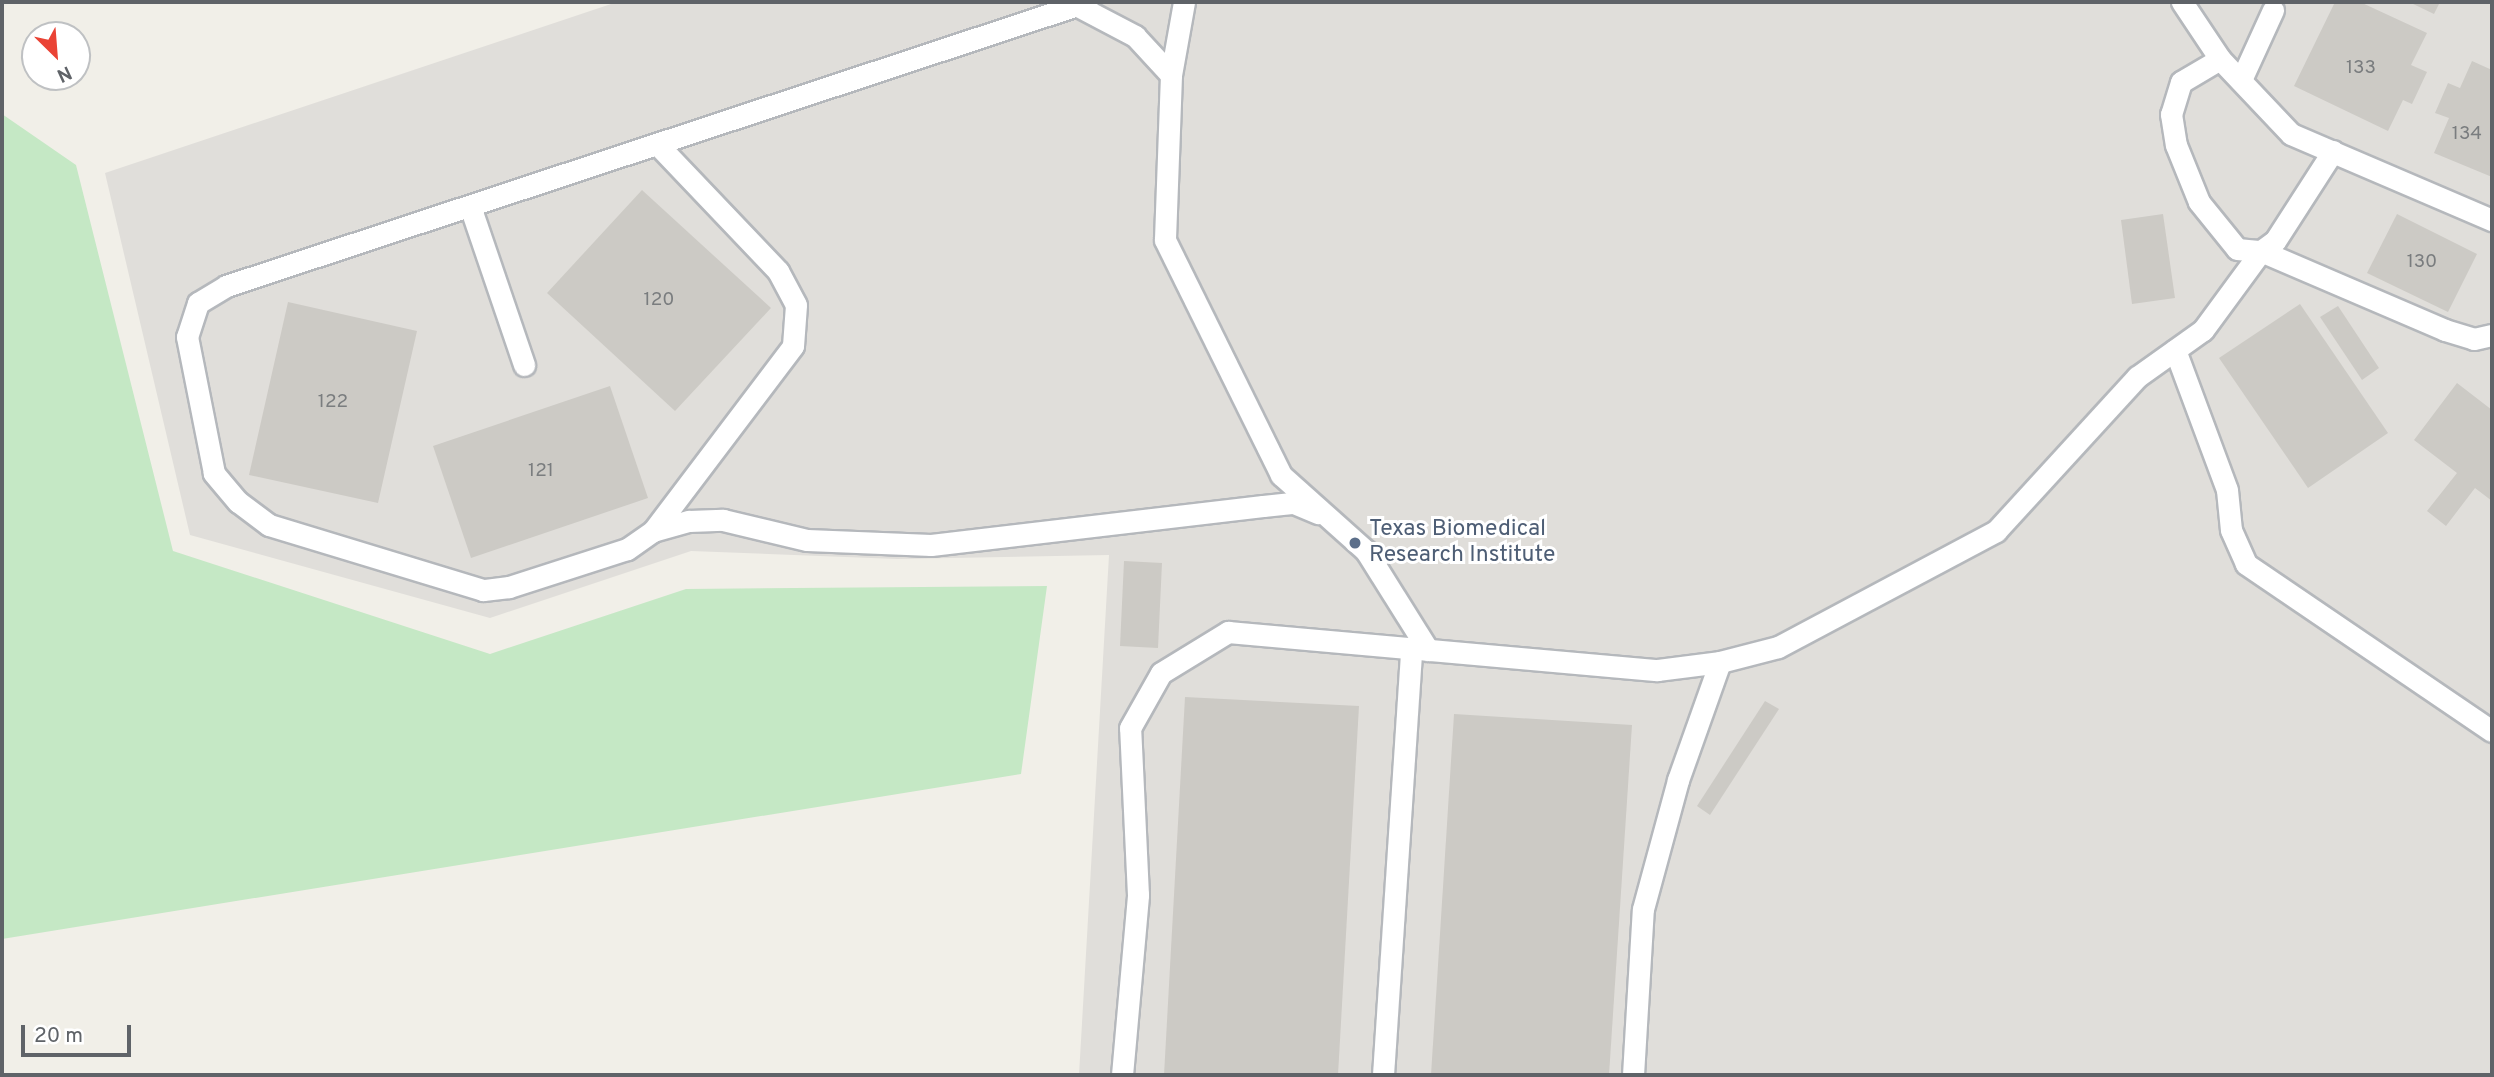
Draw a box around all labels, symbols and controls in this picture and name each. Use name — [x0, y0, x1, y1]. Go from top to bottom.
north arrow — [21, 21, 91, 91]
house number: 133 — [2346, 58, 2376, 80]
text: N — [53, 59, 75, 87]
house number: 134 — [2452, 124, 2482, 146]
house number: 130 — [2407, 252, 2437, 274]
house number: 120 — [644, 290, 674, 312]
house number: 122 — [318, 392, 348, 414]
house number: 121 — [528, 461, 554, 483]
place label: Texas Biomedical Research Institute — [1369, 516, 1555, 570]
marker: Texas Biomedical Research Institute — [1347, 535, 1363, 551]
scale bar — [24, 1010, 135, 1054]
text: 20 m — [34, 1023, 83, 1050]

